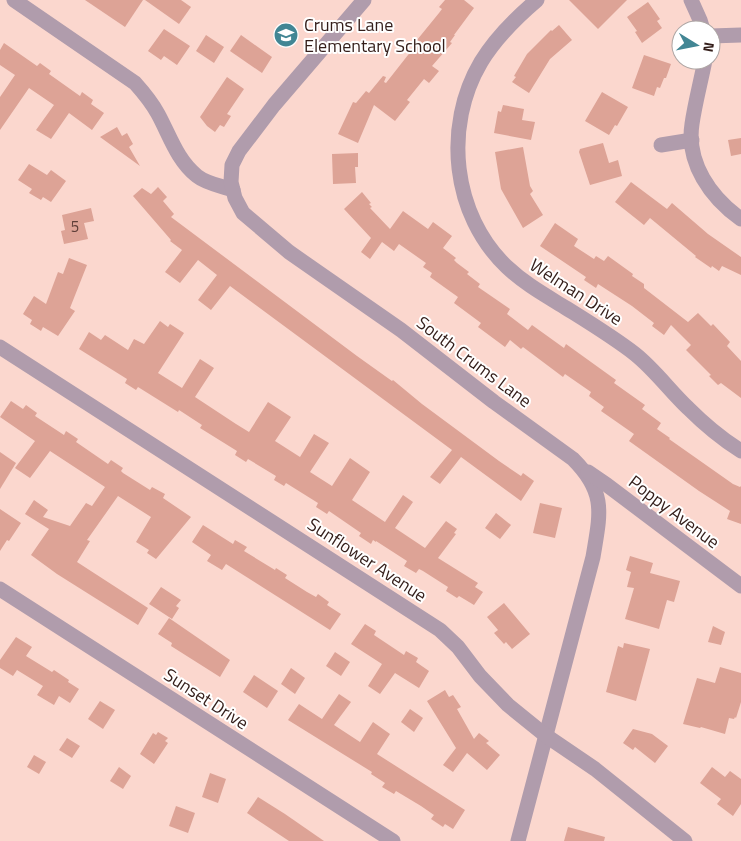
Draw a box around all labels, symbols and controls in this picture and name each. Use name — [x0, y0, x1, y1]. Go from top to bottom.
place label: Crums Lane Elementary School — [304, 11, 446, 59]
north arrow — [671, 20, 721, 70]
school or university icon: Crums Lane Elementary School — [273, 22, 299, 48]
text: N — [698, 41, 720, 54]
house number: 5 — [71, 215, 79, 238]
street label: Welman Drive — [525, 251, 628, 332]
street label: South Crums Lane — [411, 309, 538, 414]
street label: Poppy Avenue — [623, 468, 726, 555]
street label: Sunflower Avenue — [302, 511, 432, 608]
street label: Sunset Drive — [159, 661, 254, 736]

